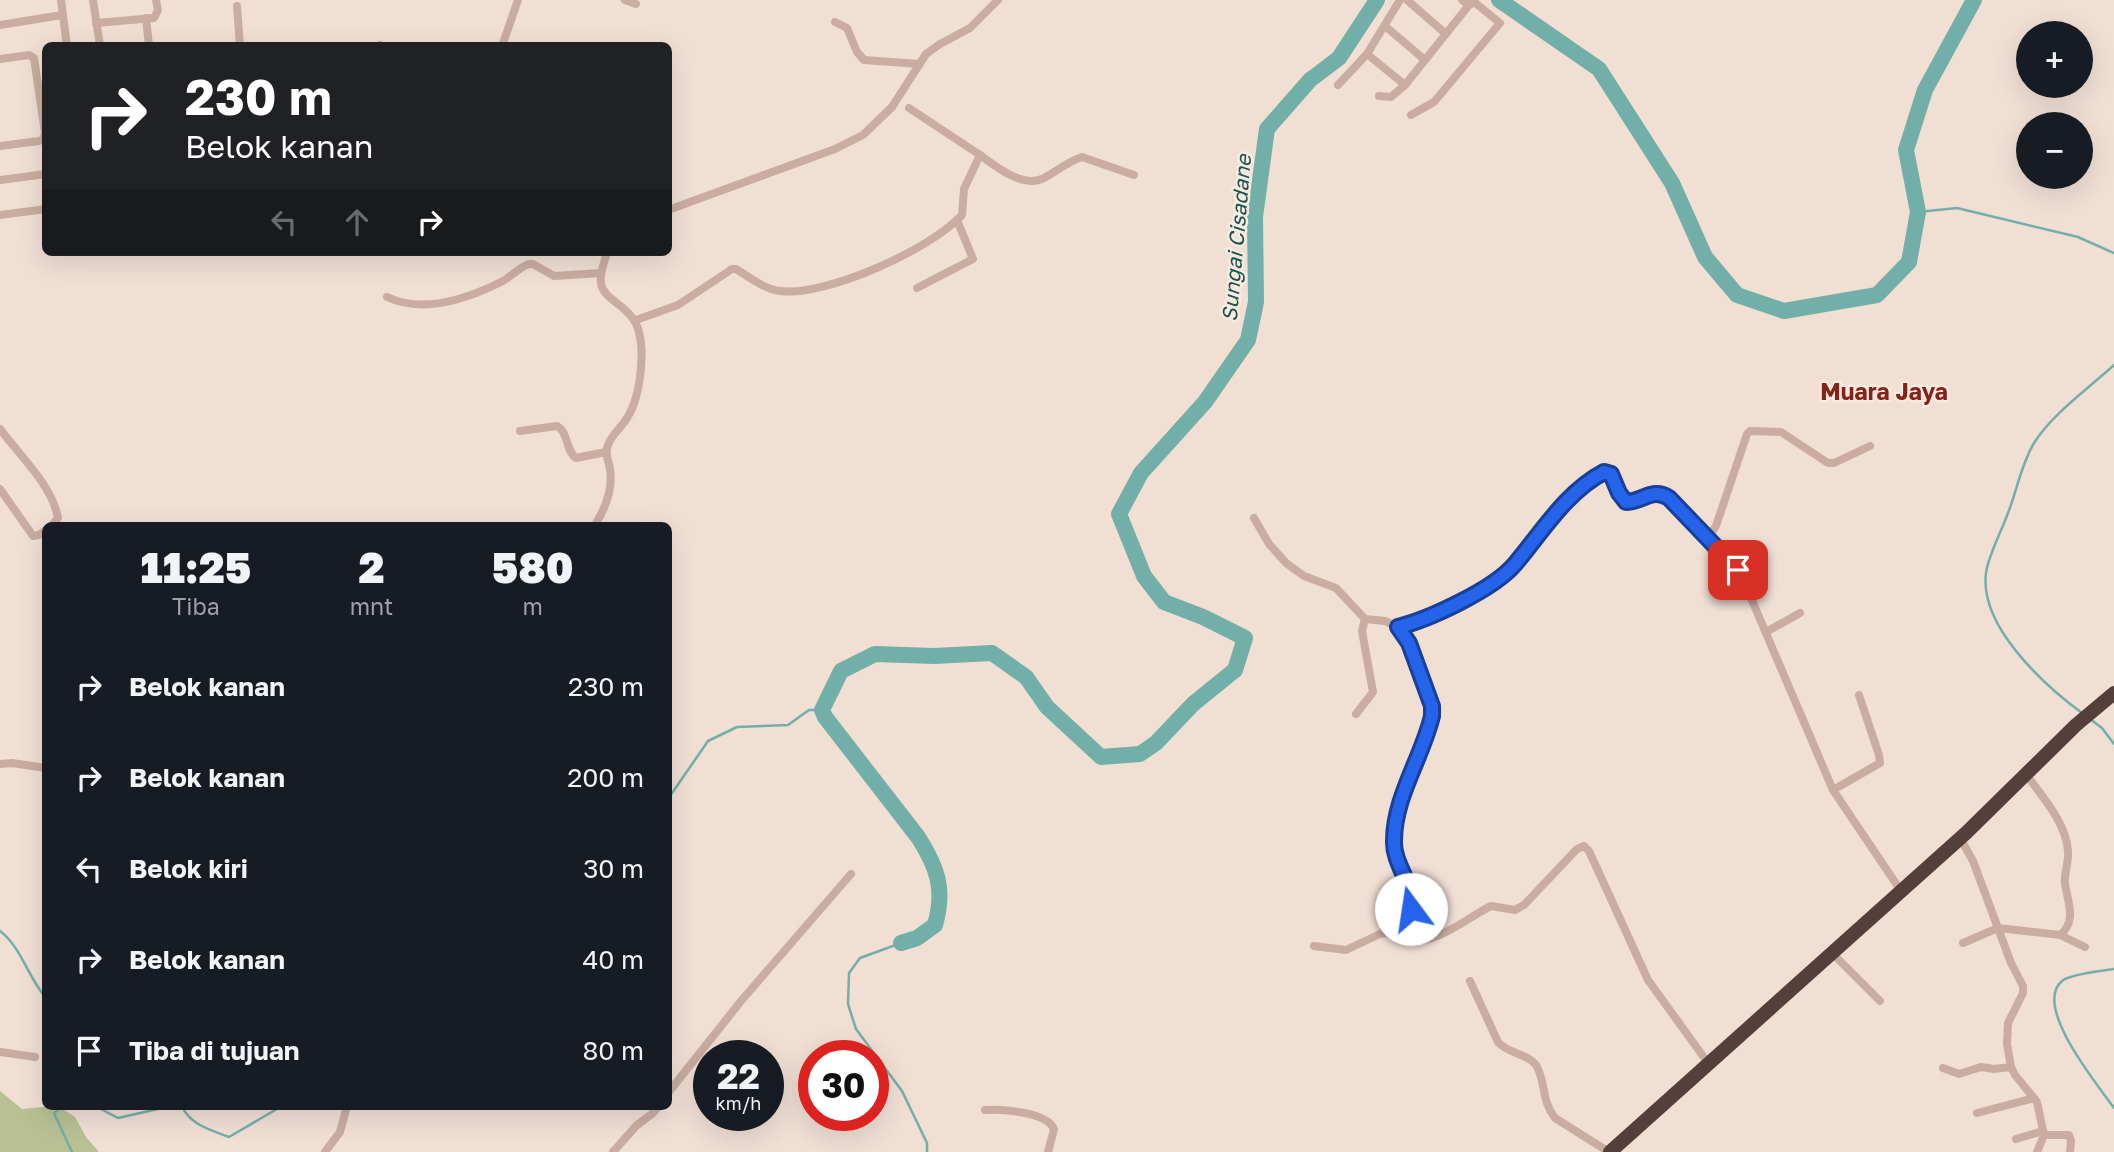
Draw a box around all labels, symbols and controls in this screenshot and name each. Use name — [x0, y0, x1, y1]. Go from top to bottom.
map controls — [2016, 21, 2093, 189]
button: + — [2016, 21, 2093, 98]
text: 230 m — [185, 67, 332, 126]
icon: right — [70, 70, 161, 161]
button: − — [2016, 112, 2093, 189]
text: Belok kanan — [185, 127, 373, 165]
water label: Sungai Cisadane — [1216, 152, 1256, 323]
icon: left — [265, 203, 303, 241]
icon: ahead — [338, 203, 376, 241]
icon: right — [411, 203, 449, 241]
district label: Muara Jaya — [1820, 377, 1948, 405]
pin — [1708, 540, 1768, 600]
text: 11:25 — [141, 542, 251, 592]
text: 2 — [358, 542, 385, 592]
text: 580 — [492, 542, 573, 592]
icon: arrive — [1719, 551, 1757, 589]
text: Tiba — [172, 592, 220, 620]
text: mnt — [350, 592, 393, 620]
text: m — [522, 592, 543, 620]
icon: right — [70, 668, 108, 706]
text: Belok kanan — [129, 671, 285, 702]
text: 230 m — [568, 671, 644, 702]
icon: right — [70, 759, 108, 797]
text: Belok kanan — [129, 762, 285, 793]
text: 200 m — [567, 762, 644, 793]
icon: left — [70, 850, 108, 888]
text: Belok kiri — [129, 853, 248, 884]
text: 30 m — [583, 853, 644, 884]
position arrow — [1374, 872, 1448, 946]
icon: right — [70, 941, 108, 979]
text: Belok kanan — [129, 944, 285, 975]
text: 40 m — [583, 944, 644, 975]
icon: arrive — [70, 1032, 108, 1070]
text: Tiba di tujuan — [129, 1035, 299, 1066]
text: 80 m — [583, 1035, 644, 1066]
speed limit sign: 30 — [798, 1040, 889, 1131]
text: 22 — [717, 1055, 760, 1097]
text: km/h — [716, 1092, 761, 1114]

